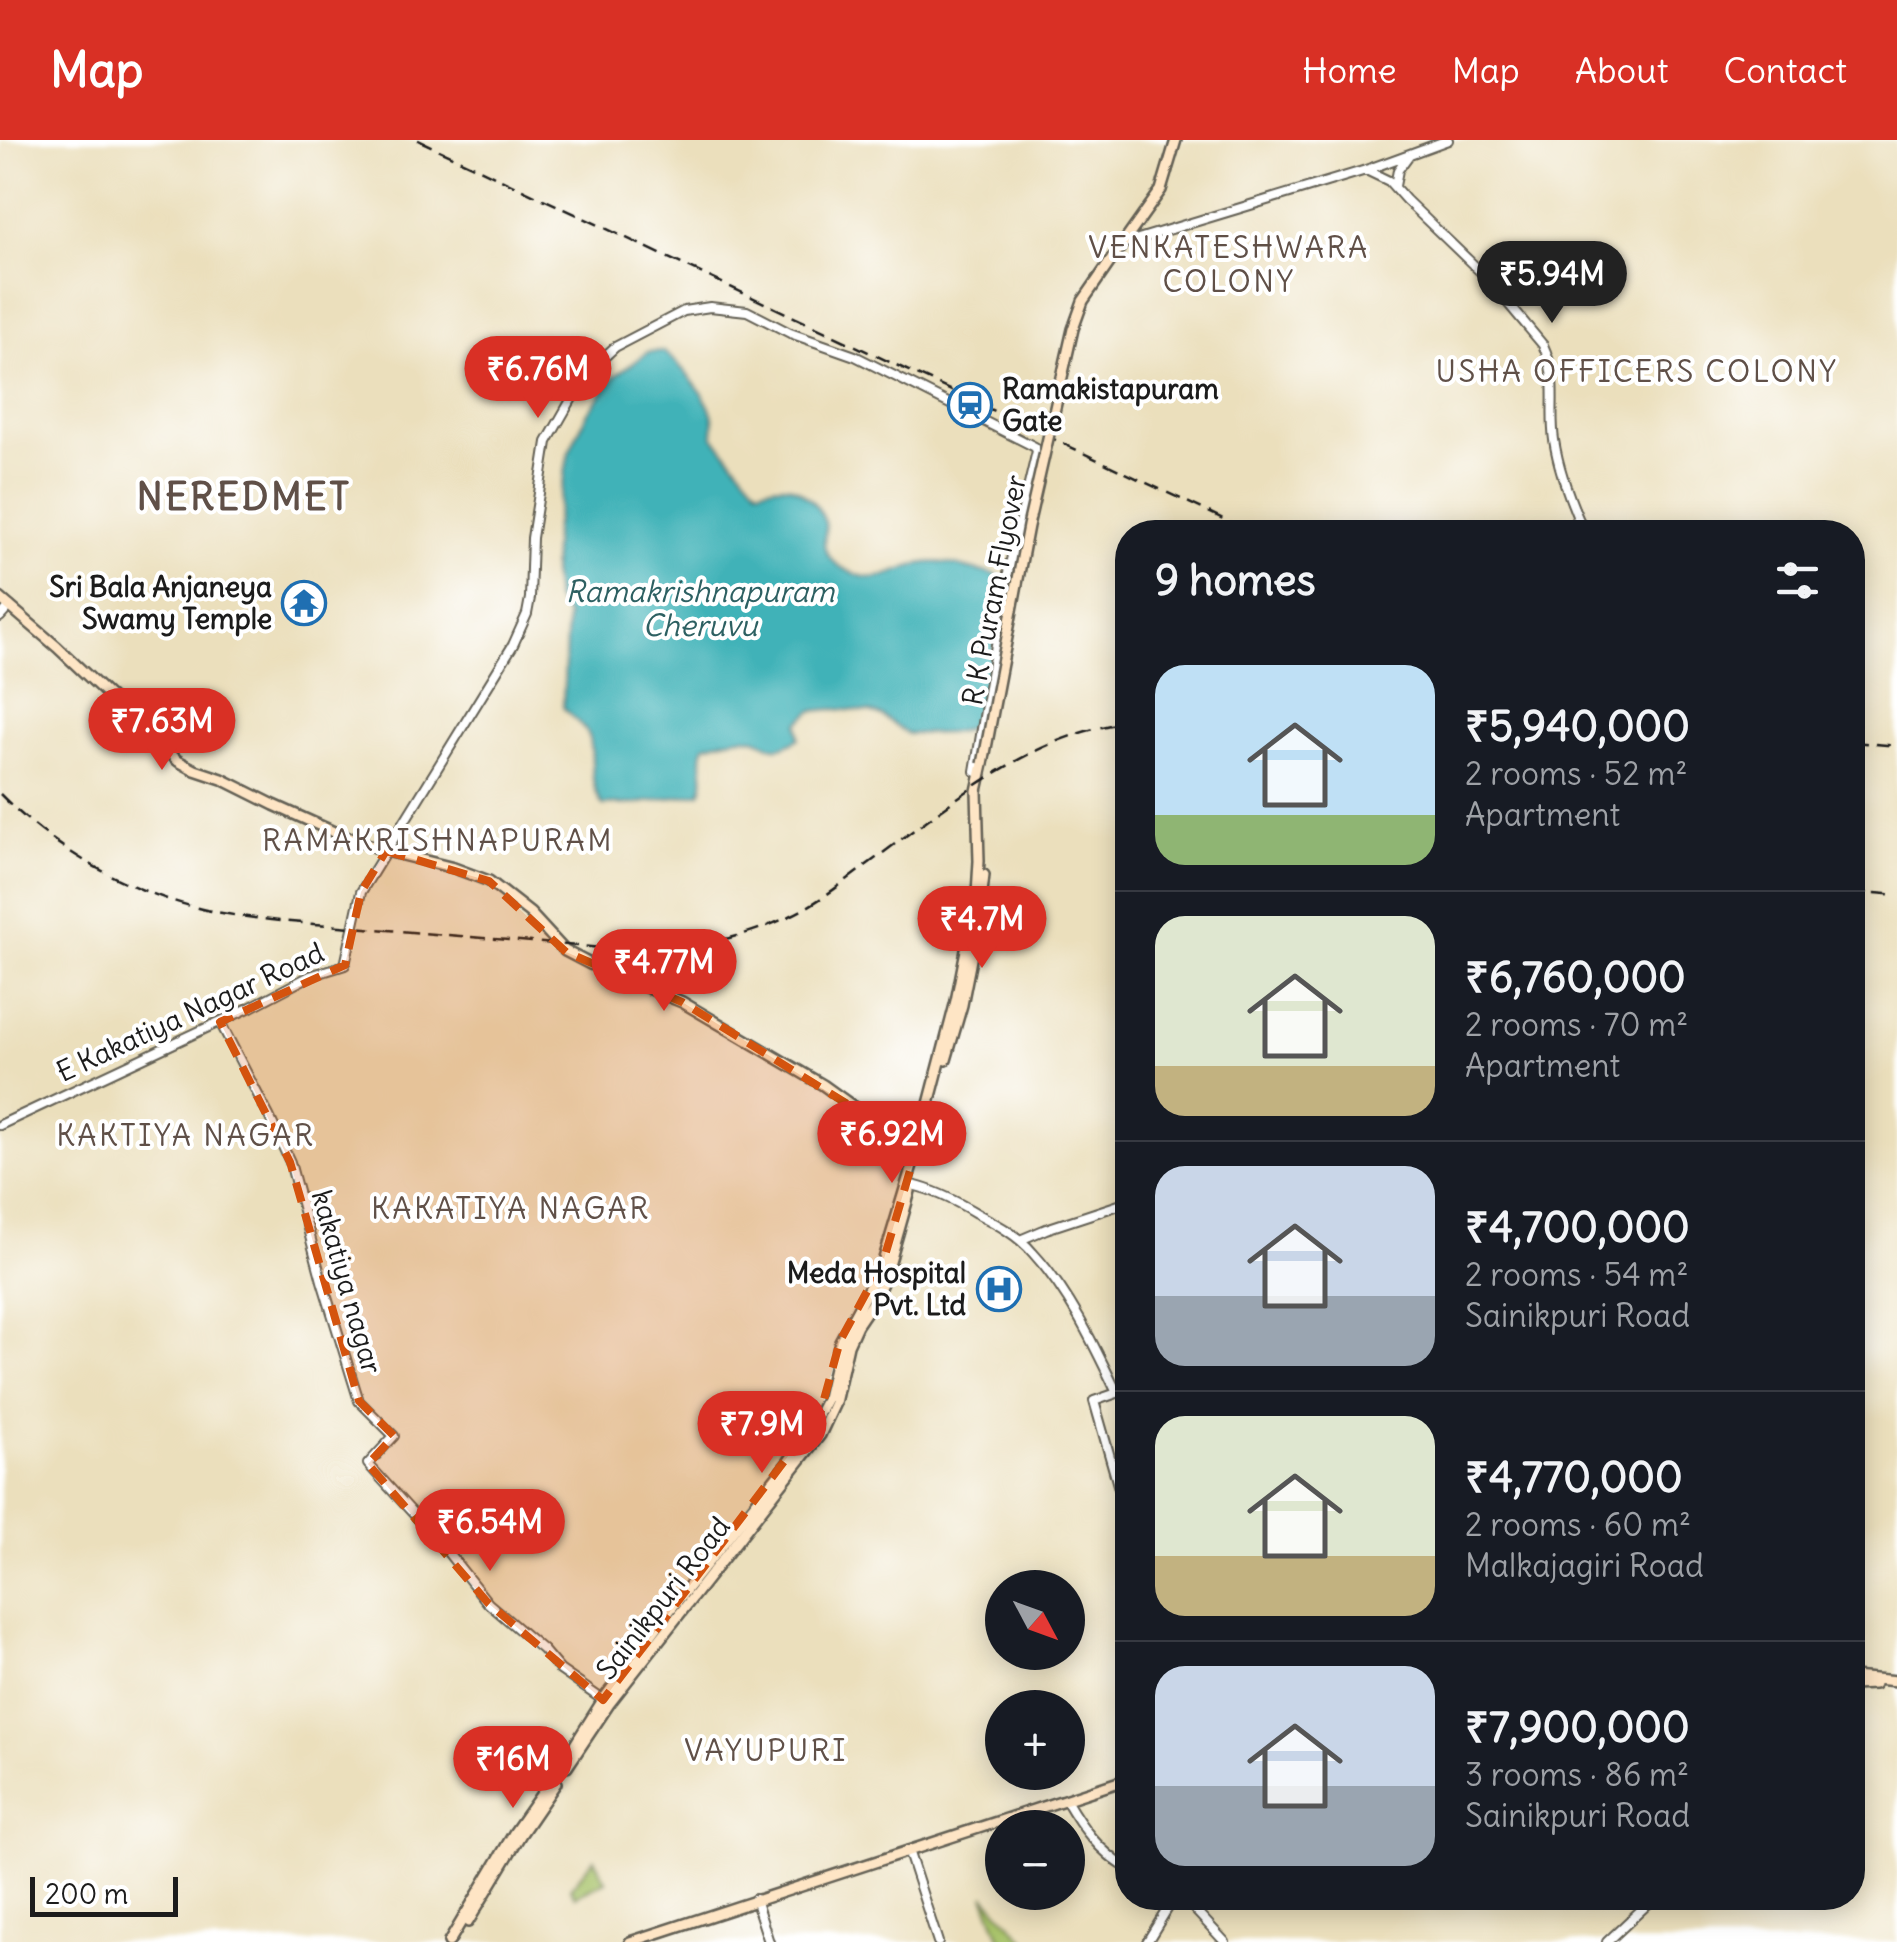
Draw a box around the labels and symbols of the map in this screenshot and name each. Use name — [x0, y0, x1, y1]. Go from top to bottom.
district label: VENKATESHWARA COLONY — [1088, 228, 1370, 300]
pin: ₹5.94M — [1471, 241, 1633, 326]
pin: ₹6.76M — [457, 336, 619, 421]
district label: USHA OFFICERS COLONY — [1436, 352, 1838, 390]
place label: Ramakistapuram Gate — [1002, 371, 1219, 439]
station icon: Ramakistapuram Gate — [947, 382, 993, 428]
street label: R K Puram Flyover — [954, 472, 1034, 708]
district label: NEREDMET — [136, 473, 352, 520]
place label: Sri Bala Anjaneya Swamy Temple — [49, 569, 272, 637]
water label: Ramakrishnapuram Cheruvu — [565, 572, 835, 644]
temple icon: Sri Bala Anjaneya Swamy Temple — [281, 580, 327, 626]
pin: ₹7.63M — [81, 688, 243, 773]
district label: RAMAKRISHNAPURAM — [262, 821, 614, 859]
pin: ₹4.7M — [912, 886, 1052, 971]
pin: ₹4.77M — [583, 929, 745, 1014]
street label: E Kakatiya Nagar Road — [51, 934, 329, 1090]
pin: ₹6.92M — [811, 1101, 973, 1186]
district label: KAKTIYA NAGAR — [56, 1116, 316, 1154]
street label: kakatiya nagar — [304, 1186, 390, 1378]
district label: KAKATIYA NAGAR — [371, 1189, 651, 1227]
place label: Meda Hospital Pvt. Ltd — [787, 1255, 967, 1323]
hospital icon: Meda Hospital Pvt. Ltd — [976, 1266, 1022, 1312]
pin: ₹7.9M — [692, 1391, 832, 1476]
pin: ₹6.54M — [409, 1489, 571, 1574]
street label: Sainikpuri Road — [588, 1509, 738, 1687]
north arrow — [985, 1570, 1085, 1670]
pin: ₹16M — [454, 1726, 572, 1811]
district label: VAYUPURI — [684, 1731, 848, 1769]
scale bar — [30, 1872, 178, 1916]

